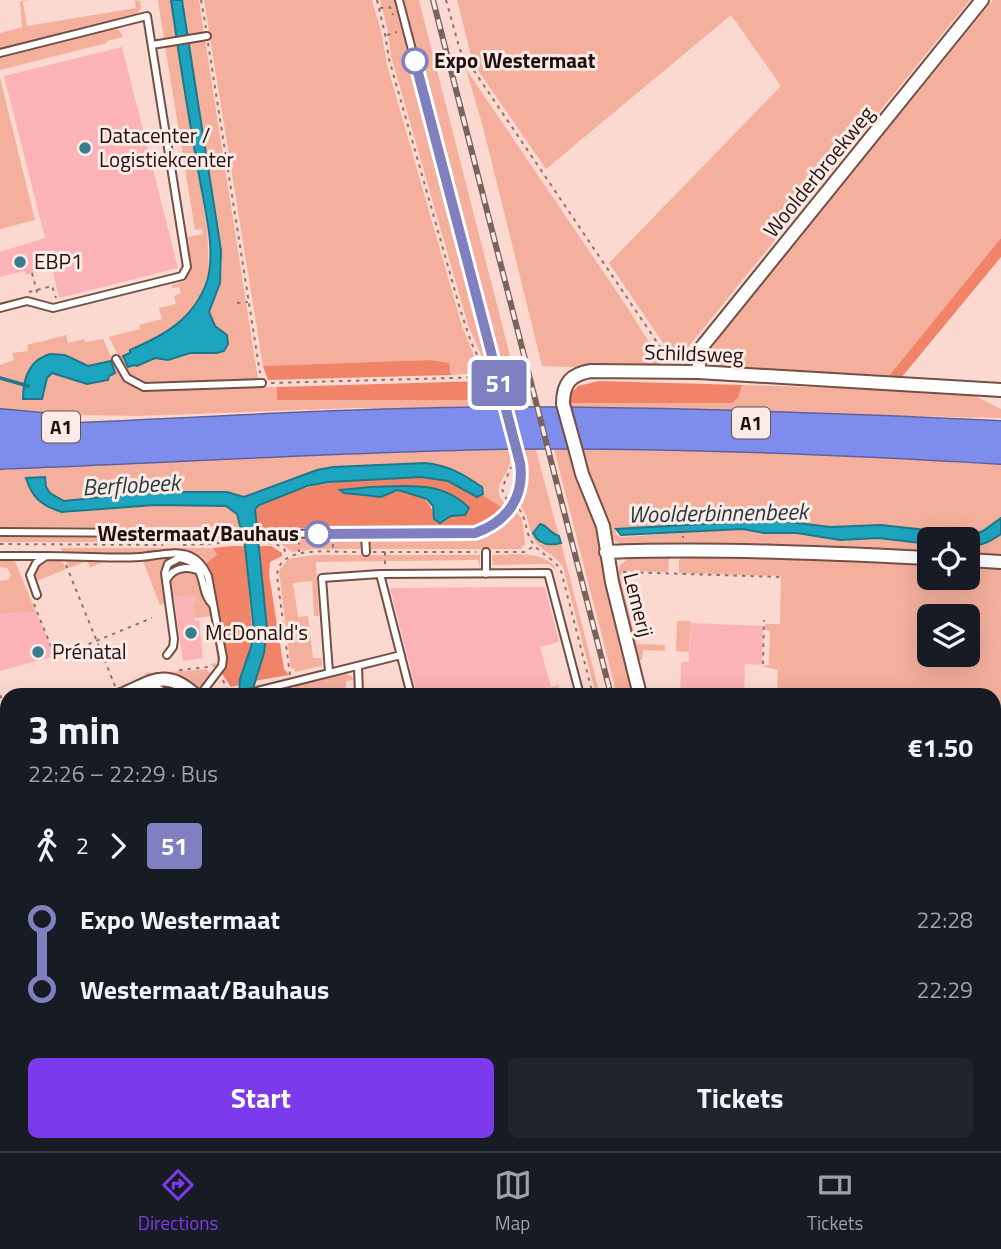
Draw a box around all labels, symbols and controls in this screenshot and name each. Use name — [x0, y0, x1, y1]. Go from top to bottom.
place label: Expo Westermaat — [434, 44, 596, 76]
marker: Expo Westermaat — [402, 48, 428, 74]
street label: Woolderbroekweg — [755, 98, 882, 244]
place label: Datacenter / Logistiekcenter — [99, 119, 234, 175]
marker: Datacenter / Logistiekcenter — [77, 140, 93, 156]
place label: EBP1 — [34, 245, 83, 277]
marker: EBP1 — [12, 254, 28, 270]
street label: Schildsweg — [644, 335, 744, 371]
line badge: 51 — [468, 360, 530, 406]
text: 51 — [486, 365, 512, 401]
road number: A1 — [732, 408, 770, 438]
road number: A1 — [42, 412, 80, 442]
water label: Berflobeek — [81, 464, 183, 505]
water label: Woolderbinnenbeek — [628, 493, 811, 532]
place label: Westermaat/Bauhaus — [98, 517, 299, 549]
marker: Westermaat/Bauhaus — [305, 521, 331, 547]
map controls — [917, 527, 980, 667]
button: locate — [917, 527, 980, 590]
street label: Lemerij — [616, 569, 662, 640]
button: layers — [917, 604, 980, 667]
place label: McDonald's — [205, 616, 308, 648]
marker: McDonald's — [183, 625, 199, 641]
place label: Prénatal — [52, 635, 127, 667]
marker: Prénatal — [30, 644, 46, 660]
text: 3 min — [28, 701, 120, 759]
text: €1.50 — [908, 728, 973, 767]
text: 22:26 – 22:29 · Bus — [28, 756, 218, 791]
icon: walk — [28, 827, 66, 865]
icon: forward — [99, 827, 137, 865]
text: 2 — [76, 828, 89, 863]
text: 51 — [161, 828, 188, 864]
text: Expo Westermaat — [80, 900, 280, 939]
text: 22:28 — [916, 902, 973, 937]
text: Westermaat/Bauhaus — [80, 970, 329, 1009]
text: 22:29 — [916, 972, 973, 1007]
button: Start — [28, 1058, 494, 1138]
button: Tickets — [508, 1058, 973, 1138]
tab: Directions — [138, 1166, 218, 1237]
tab: Map — [494, 1166, 532, 1237]
tab: Tickets — [807, 1166, 863, 1237]

